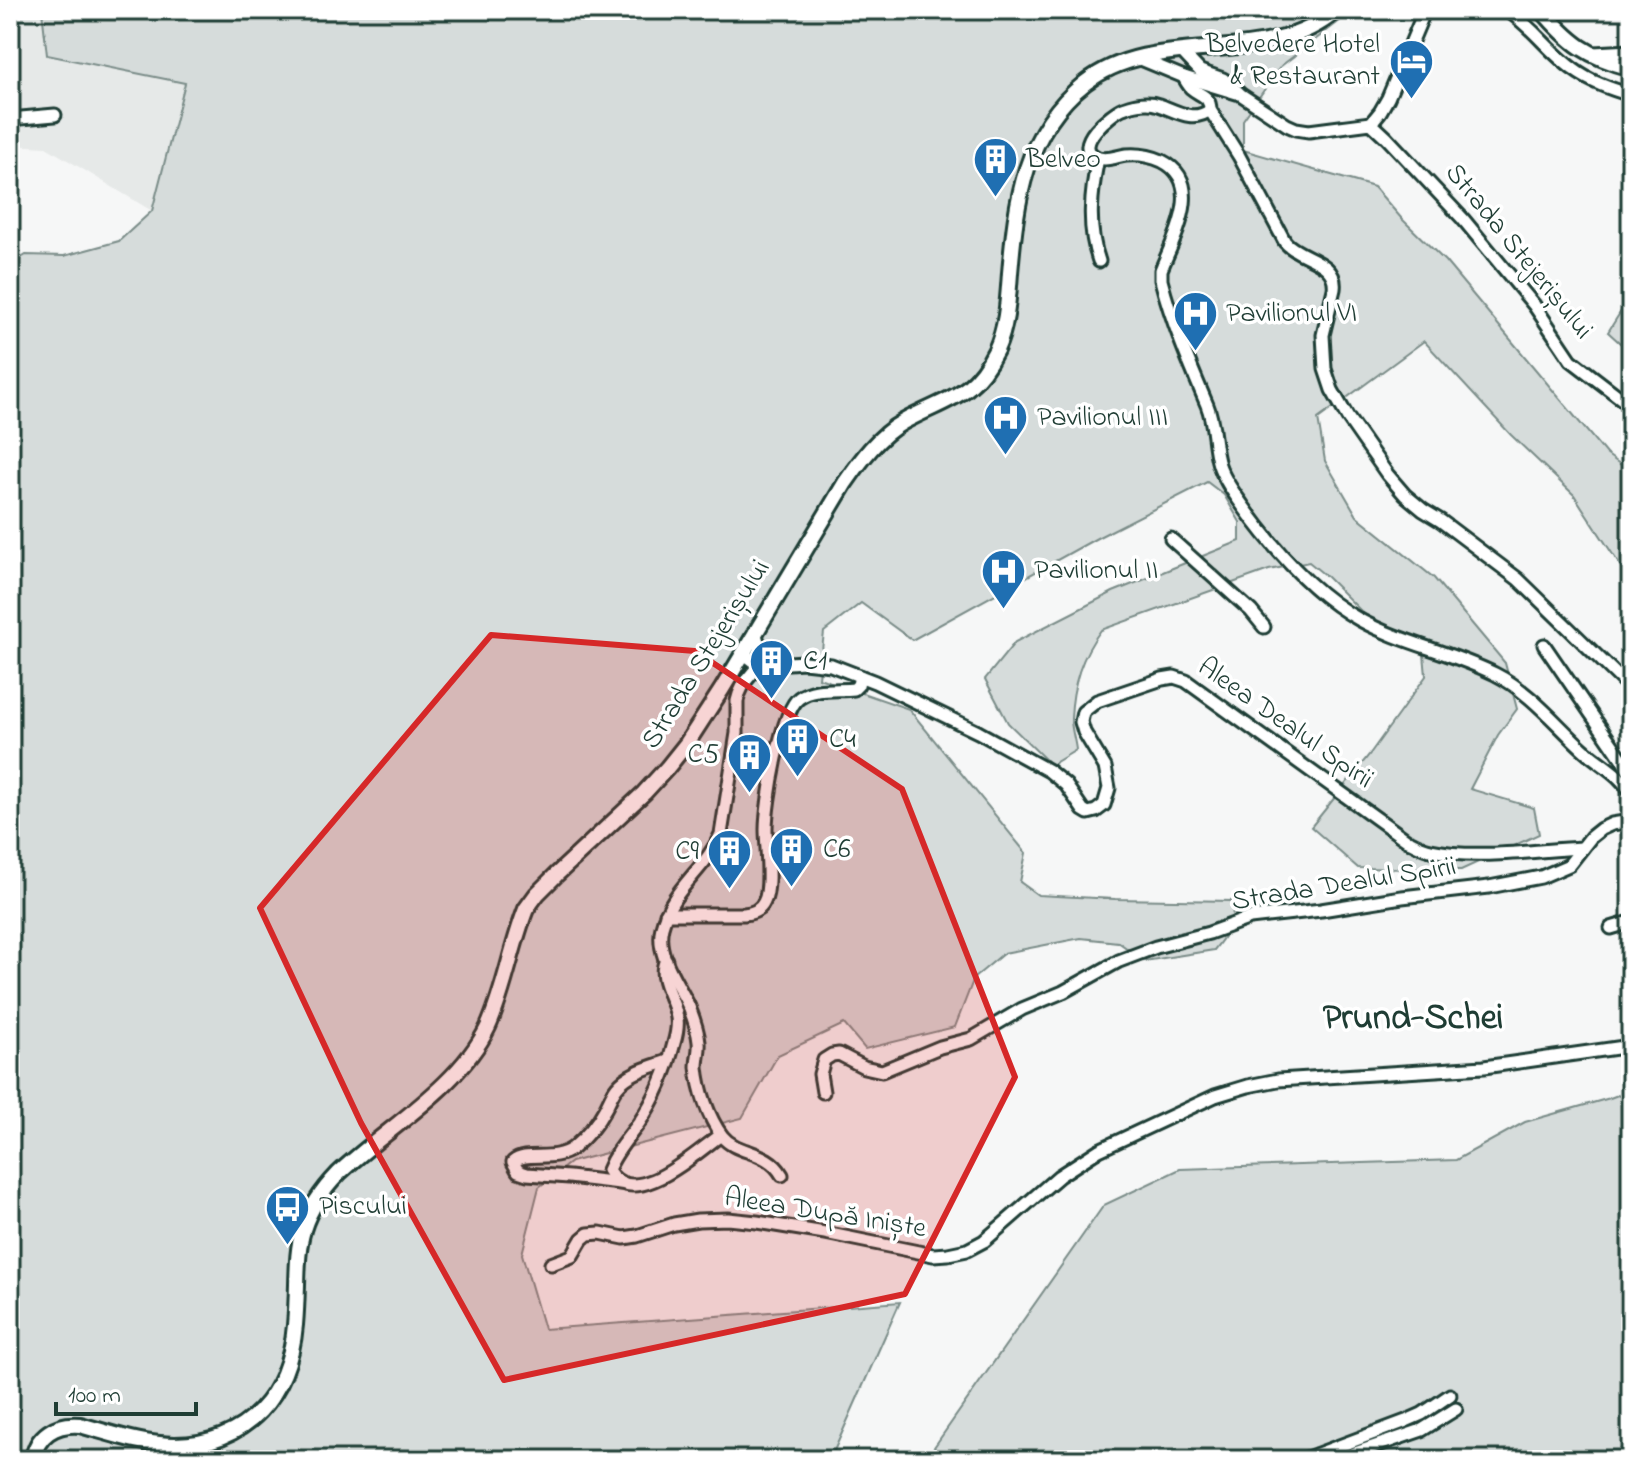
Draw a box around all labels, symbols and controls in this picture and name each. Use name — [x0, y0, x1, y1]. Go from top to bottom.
place label: Belvedere Hotel & Restaurant — [1205, 25, 1380, 98]
hotel icon: Belvedere Hotel & Restaurant — [1387, 37, 1435, 100]
building icon: Belveo — [971, 136, 1019, 199]
place label: Belveo — [1025, 140, 1101, 181]
street label: Strada Stejerișului — [1434, 155, 1602, 349]
hospital icon: Pavilionul VI — [1171, 290, 1219, 353]
place label: Pavilionul VI — [1226, 294, 1357, 335]
hospital icon: Pavilionul III — [982, 394, 1030, 457]
place label: Pavilionul III — [1037, 398, 1168, 439]
hospital icon: Pavilionul II — [979, 547, 1027, 610]
place label: Pavilionul II — [1034, 551, 1158, 592]
street label: Strada Stejerișului — [632, 552, 782, 758]
building icon: C1 — [748, 638, 796, 701]
place label: C1 — [803, 642, 827, 683]
street label: Aleea Dealul Spirii — [1189, 648, 1381, 800]
building icon: C4 — [774, 716, 822, 779]
place label: C4 — [829, 720, 856, 761]
building icon: C5 — [726, 731, 774, 794]
place label: C5 — [688, 735, 719, 776]
building icon: C6 — [768, 826, 816, 889]
building icon: C9 — [706, 828, 754, 891]
place label: C6 — [823, 830, 851, 871]
place label: C9 — [675, 832, 700, 873]
street label: Strada Dealul Spirii — [1229, 847, 1459, 923]
district label: Prund-Schei — [1323, 993, 1503, 1046]
street label: Aleea După Iniște — [721, 1178, 929, 1250]
bus stop icon: Piscului — [264, 1183, 312, 1246]
place label: Piscului — [319, 1187, 407, 1228]
scale bar — [56, 1366, 196, 1416]
text: 100 m — [68, 1379, 121, 1414]

